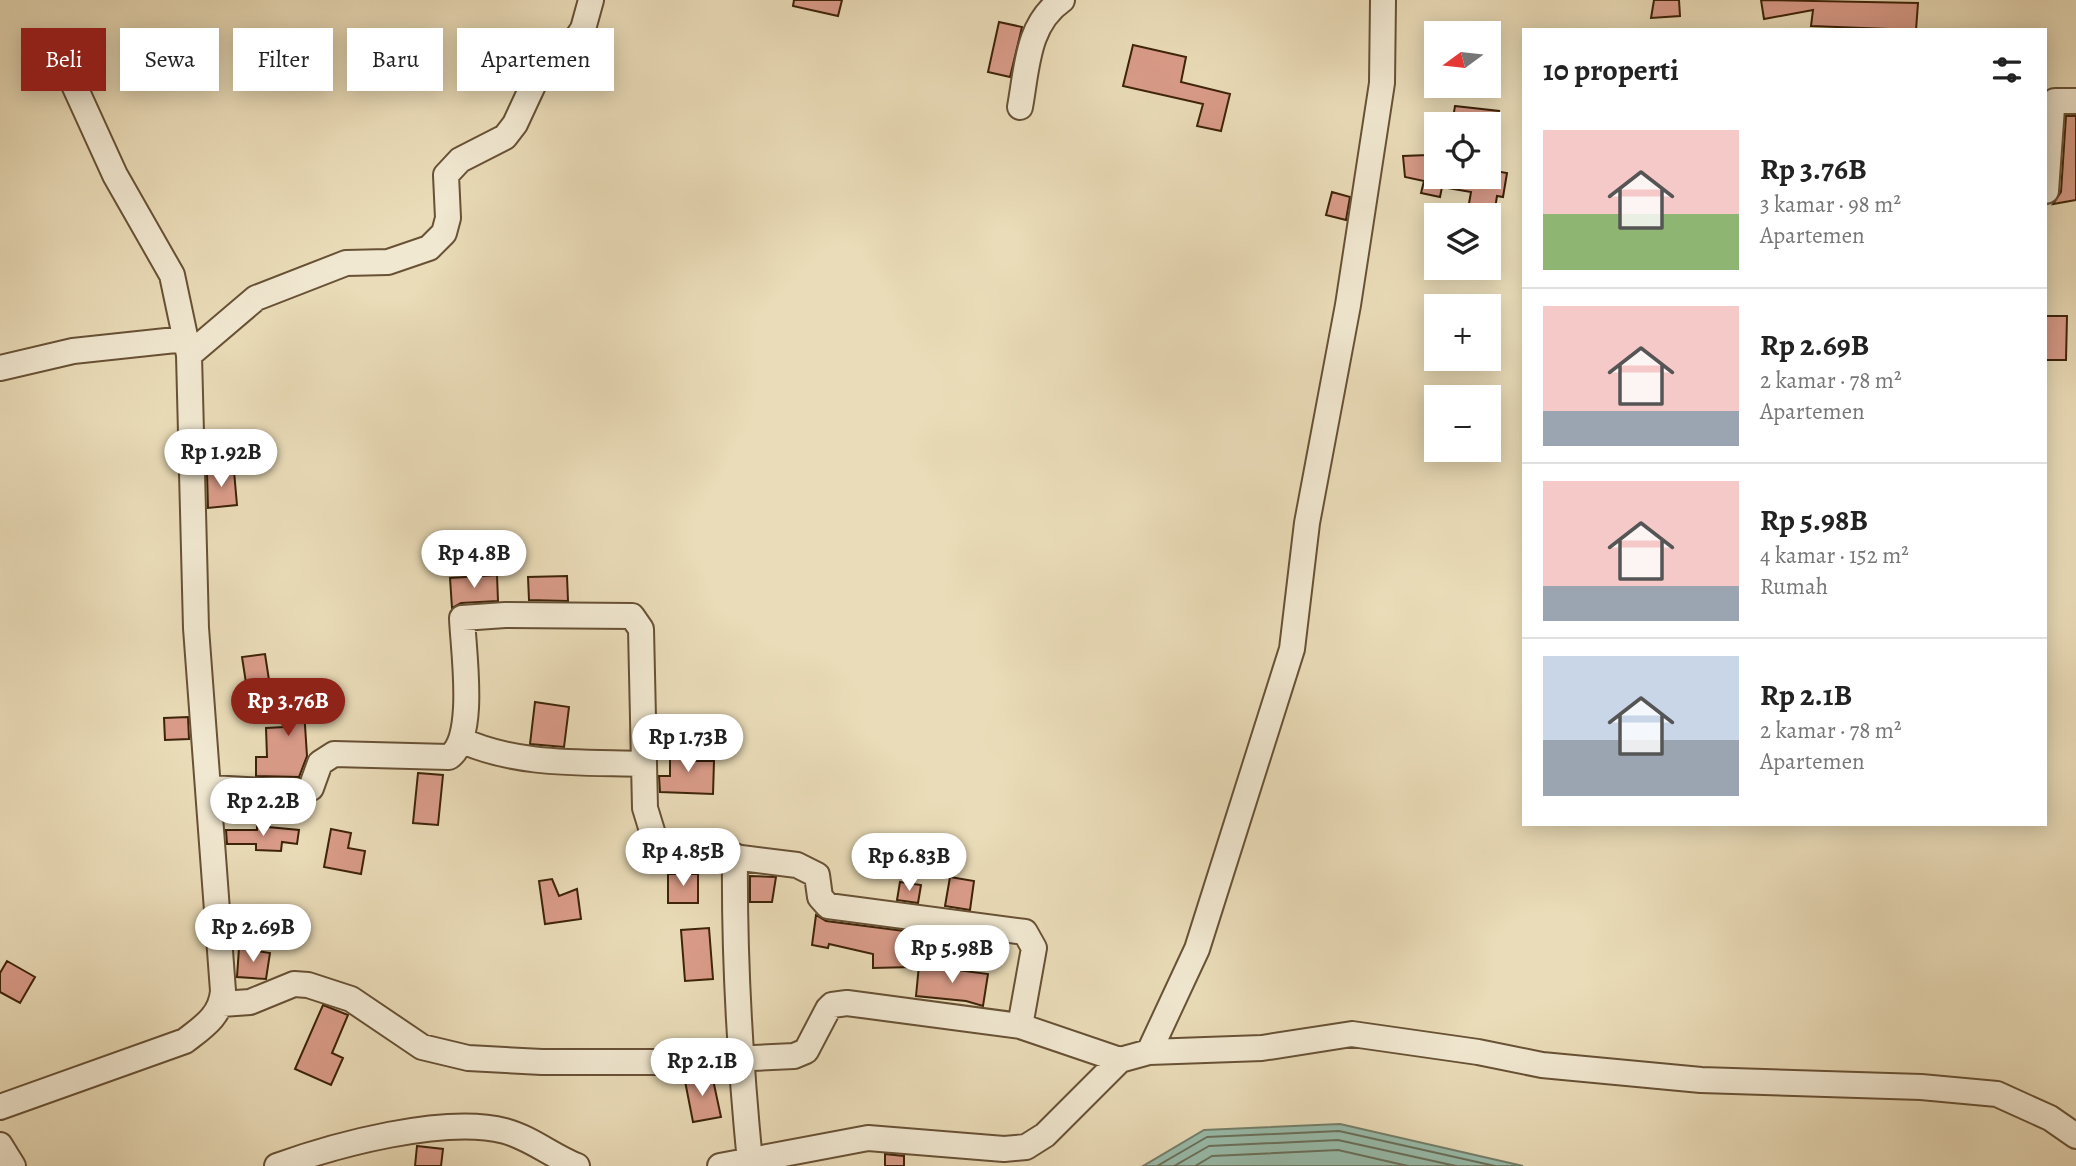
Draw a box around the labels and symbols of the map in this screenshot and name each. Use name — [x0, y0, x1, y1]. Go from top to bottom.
north arrow — [1424, 21, 1502, 98]
pin: Rp 1.92B — [149, 430, 293, 489]
pin: Rp 4.8B — [409, 530, 539, 590]
pin: Rp 3.76B — [216, 678, 360, 738]
pin: Rp 1.73B — [616, 714, 760, 774]
pin: Rp 2.2B — [198, 778, 328, 838]
pin: Rp 4.85B — [611, 828, 755, 888]
pin: Rp 6.83B — [837, 834, 981, 893]
pin: Rp 2.69B — [181, 904, 325, 964]
pin: Rp 5.98B — [880, 926, 1024, 985]
pin: Rp 2.1B — [637, 1038, 767, 1098]

